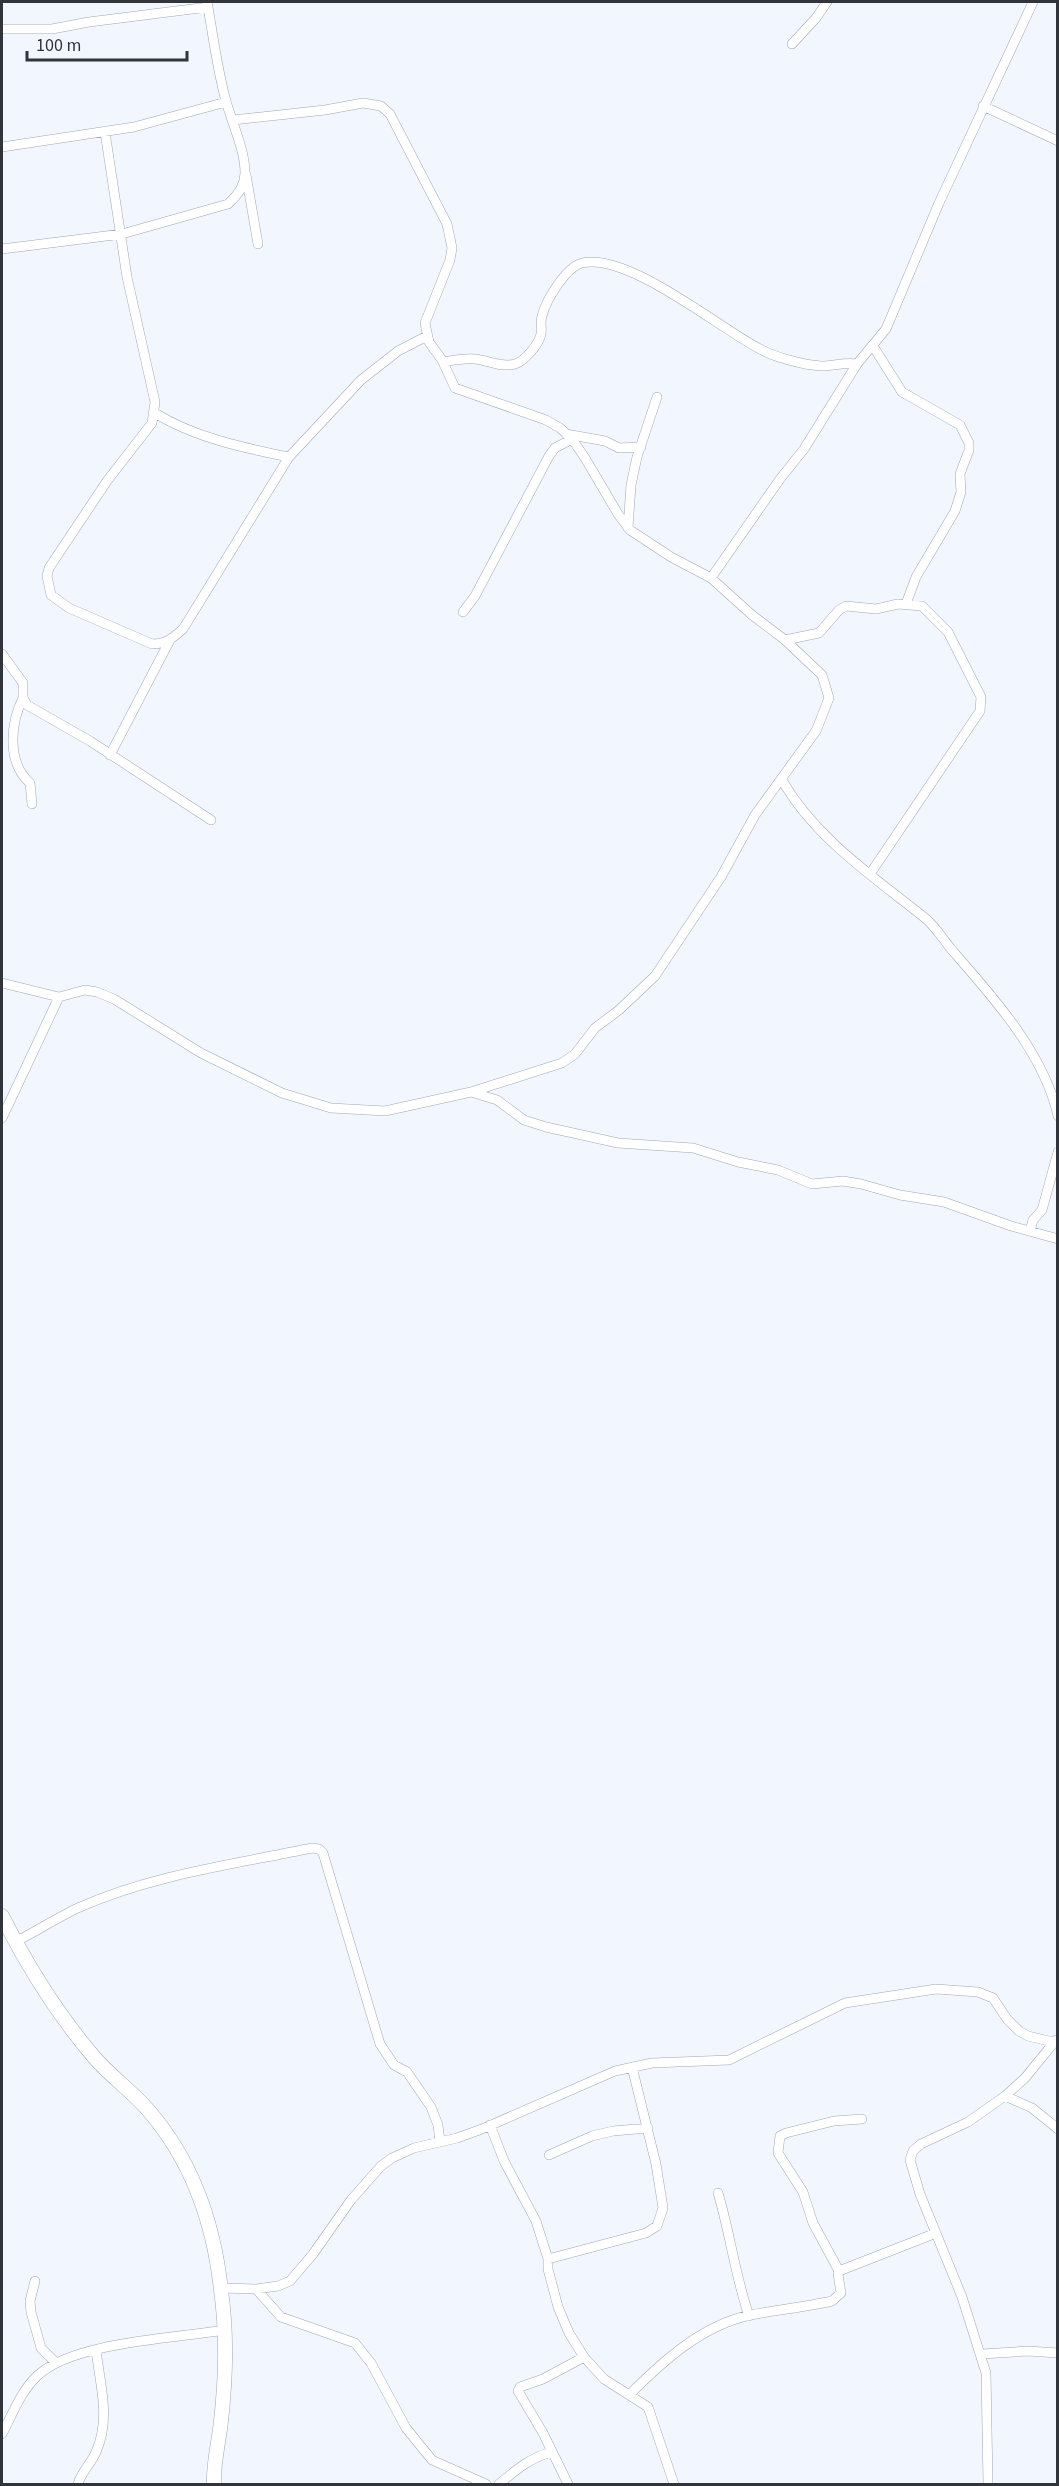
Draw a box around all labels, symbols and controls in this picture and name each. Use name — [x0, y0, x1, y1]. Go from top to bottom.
scale bar — [27, 24, 188, 62]
text: 100 m — [36, 33, 81, 58]

